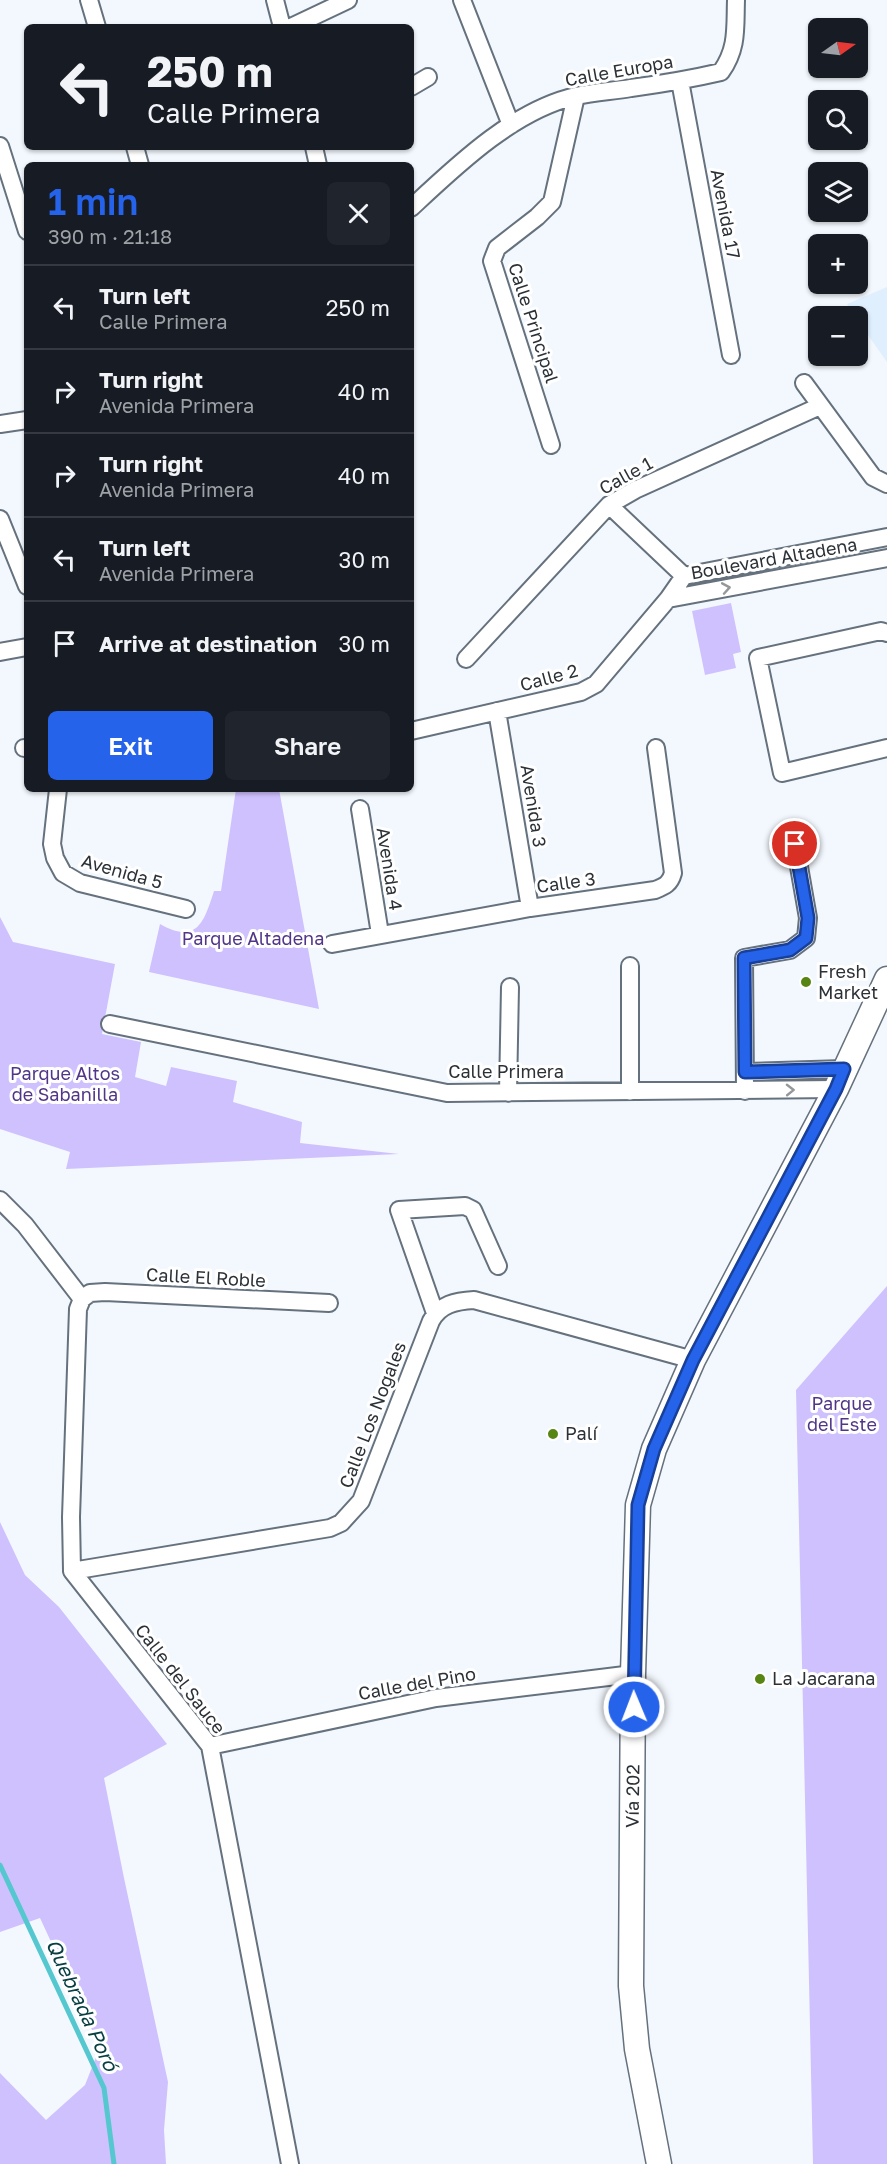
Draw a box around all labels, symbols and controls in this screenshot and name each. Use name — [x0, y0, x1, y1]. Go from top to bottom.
north arrow — [808, 18, 868, 78]
map controls — [808, 18, 868, 366]
text: 250 m — [147, 46, 273, 96]
icon: left — [48, 48, 126, 126]
street label: Calle Europa — [563, 50, 675, 90]
button: search — [808, 90, 868, 150]
text: Calle Primera — [147, 97, 321, 129]
button: layers — [808, 162, 868, 222]
street label: Avenida 17 — [706, 167, 745, 261]
text: 1 min — [48, 180, 138, 223]
button: close — [327, 182, 390, 245]
text: 390 m · 21:18 — [48, 224, 172, 248]
button: + — [808, 234, 868, 294]
street label: Calle Principal — [504, 260, 564, 386]
text: Turn left — [99, 282, 190, 309]
icon: left — [48, 291, 81, 324]
text: 250 m — [326, 294, 390, 321]
button: − — [808, 306, 868, 366]
text: Calle Primera — [99, 309, 228, 333]
text: Turn right — [99, 366, 203, 393]
icon: right — [48, 375, 81, 408]
text: 40 m — [338, 378, 390, 405]
text: Avenida Primera — [99, 393, 254, 417]
text: Turn right — [99, 450, 203, 477]
street label: Calle 1 — [595, 451, 656, 499]
icon: right — [48, 459, 81, 492]
text: 40 m — [338, 462, 390, 489]
text: Avenida Primera — [99, 477, 254, 501]
street label: Boulevard Altadena — [689, 533, 859, 583]
text: Turn left — [99, 534, 190, 561]
icon: left — [48, 543, 81, 576]
text: 30 m — [339, 546, 390, 573]
text: Avenida Primera — [99, 561, 254, 585]
one-way arrow — [720, 582, 730, 595]
icon: arrive — [48, 627, 81, 660]
text: Arrive at destination — [99, 630, 317, 657]
text: 30 m — [339, 630, 390, 657]
street label: Calle 2 — [517, 659, 580, 695]
button: Exit — [48, 711, 213, 780]
button: Share — [225, 711, 390, 780]
street label: Avenida 3 — [517, 763, 551, 849]
pin — [769, 818, 820, 869]
street label: Avenida 4 — [373, 826, 407, 912]
icon: arrive — [778, 827, 811, 860]
street label: Avenida 5 — [79, 849, 165, 893]
street label: Calle 3 — [535, 867, 597, 897]
park label: Parque Altadena — [182, 927, 324, 949]
place label: Fresh Market — [818, 960, 878, 1003]
marker: Fresh Market — [799, 975, 813, 989]
street label: Calle Primera — [448, 1060, 564, 1082]
park label: Parque Altos de Sabanilla — [10, 1062, 120, 1105]
one-way arrow — [786, 1084, 795, 1096]
street label: Calle El Roble — [146, 1263, 266, 1291]
street label: Calle Los Nogales — [334, 1338, 410, 1491]
park label: Parque del Este — [807, 1392, 877, 1435]
place label: Palí — [565, 1422, 599, 1444]
marker: Palí — [546, 1427, 560, 1441]
street label: Calle del Sauce — [131, 1619, 230, 1738]
street label: Calle del Pino — [356, 1662, 477, 1704]
place label: La Jacarana — [772, 1667, 876, 1689]
marker: La Jacarana — [753, 1672, 767, 1686]
position arrow — [602, 1675, 666, 1739]
street label: Vía 202 — [620, 1764, 644, 1828]
water label: Quebrada Poró — [42, 1935, 125, 2076]

